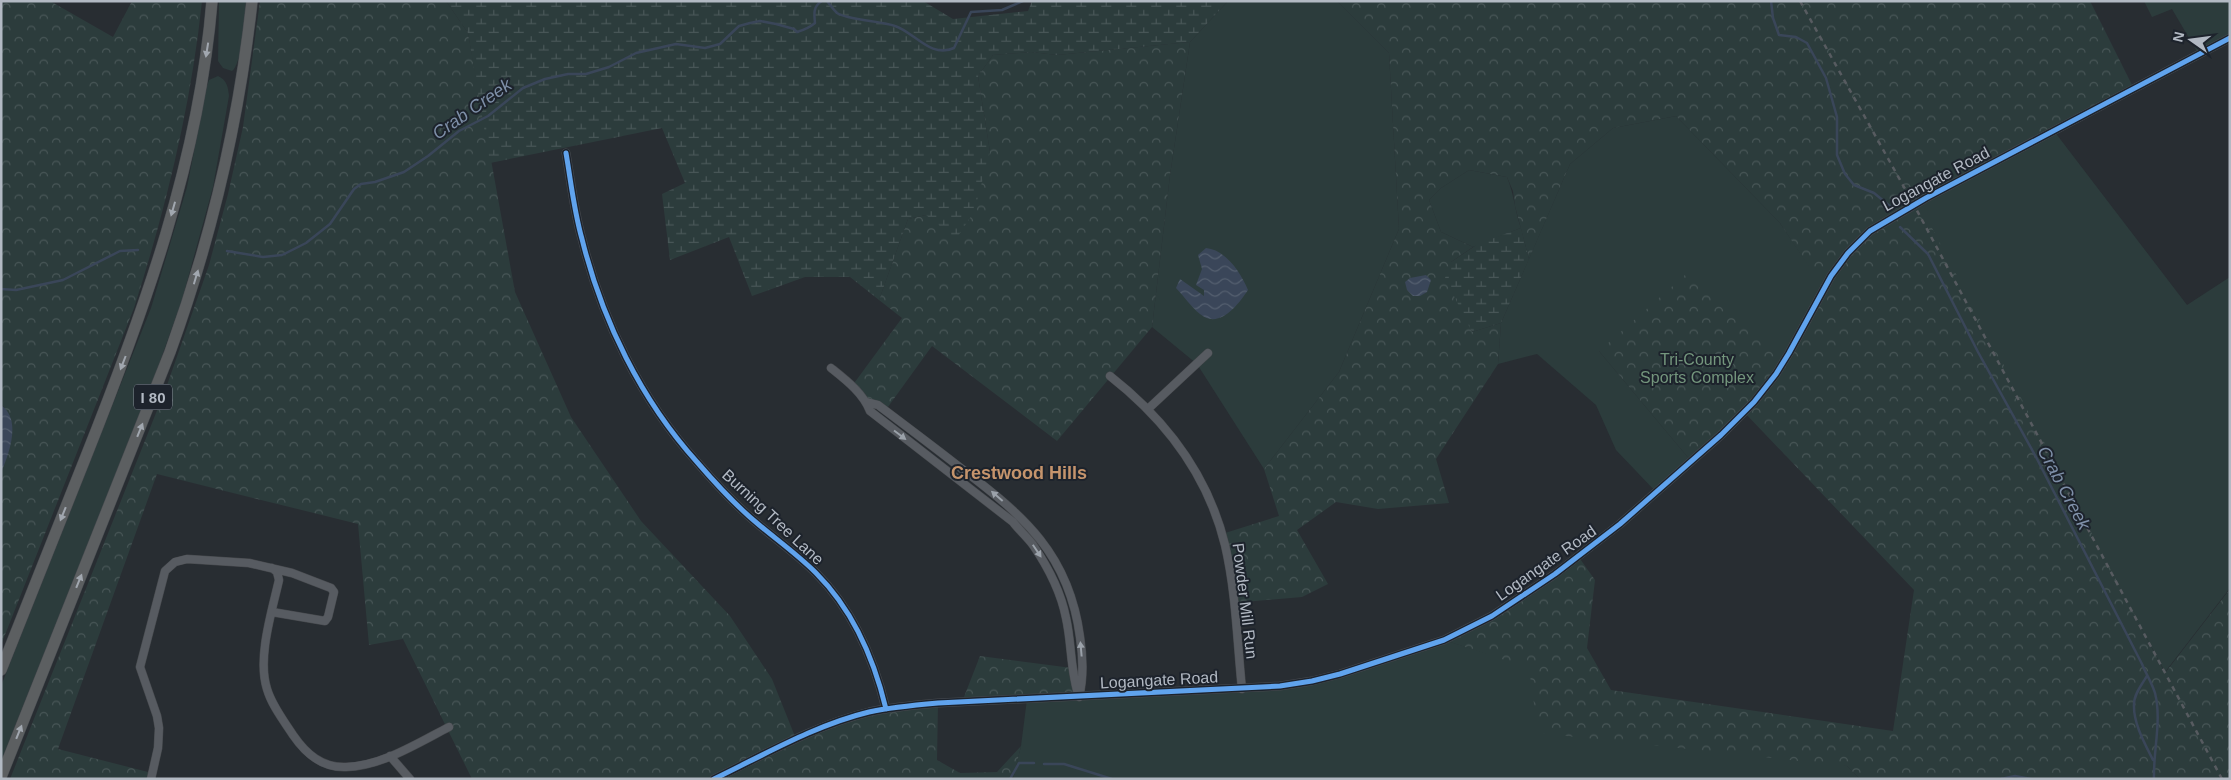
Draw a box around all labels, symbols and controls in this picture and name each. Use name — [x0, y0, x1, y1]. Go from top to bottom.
north arrow — [2166, 15, 2216, 65]
text: N — [2169, 30, 2187, 44]
one-way arrow — [202, 42, 210, 58]
water label: Crab Creek — [429, 74, 516, 144]
street label: Logangate Road — [1880, 144, 1992, 214]
one-way arrow — [169, 201, 177, 216]
one-way arrow — [192, 270, 200, 285]
park label: Tri-County Sports Complex — [1640, 351, 1754, 386]
one-way arrow — [119, 356, 127, 371]
road number: I 80 — [134, 384, 172, 410]
one-way arrow — [136, 423, 144, 437]
one-way arrow — [893, 430, 907, 440]
water label: Crab Creek — [2034, 443, 2095, 534]
district label: Crestwood Hills — [951, 463, 1087, 483]
street label: Burning Tree Lane — [719, 466, 827, 568]
one-way arrow — [991, 491, 1004, 502]
one-way arrow — [59, 507, 67, 522]
street label: Logangate Road — [1493, 522, 1599, 604]
street label: Powder Mill Run — [1229, 542, 1261, 660]
one-way arrow — [1032, 544, 1042, 558]
one-way arrow — [76, 574, 84, 588]
one-way arrow — [1077, 641, 1085, 657]
street label: Logangate Road — [1099, 668, 1219, 692]
one-way arrow — [15, 724, 23, 739]

